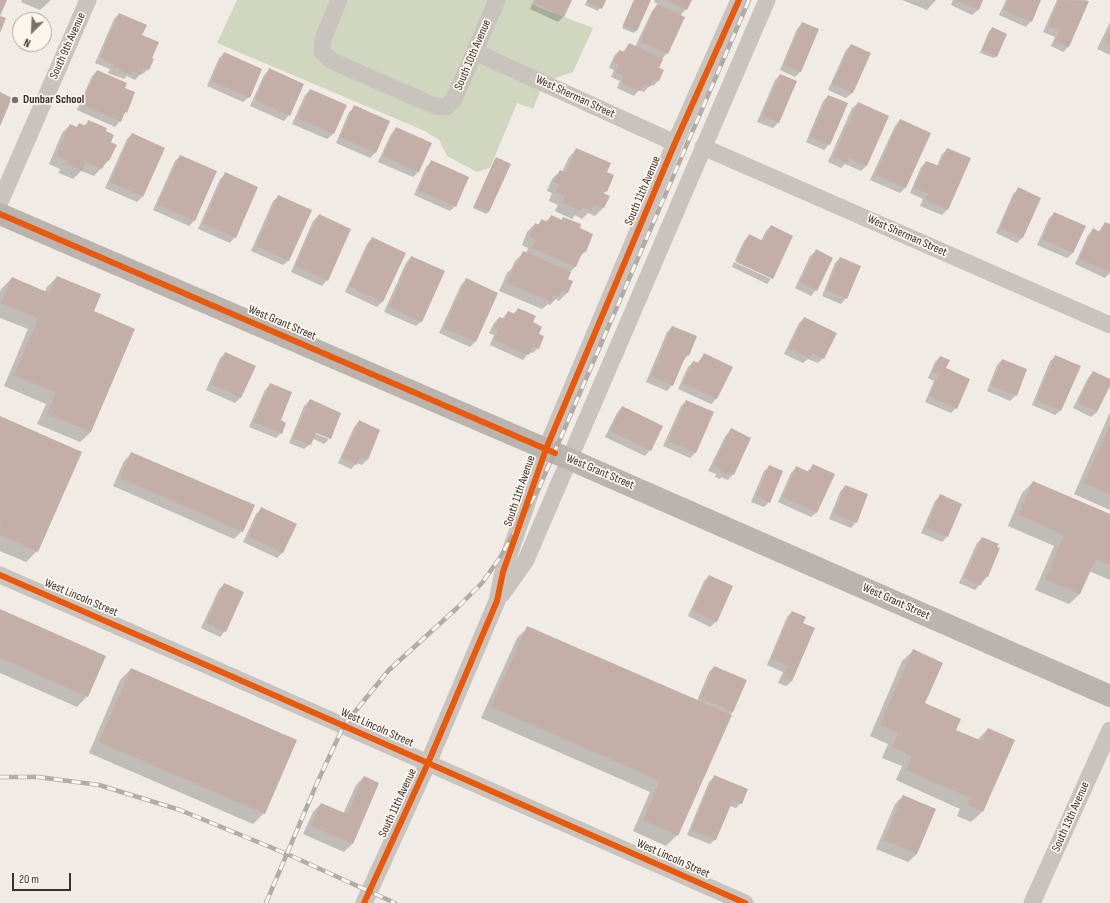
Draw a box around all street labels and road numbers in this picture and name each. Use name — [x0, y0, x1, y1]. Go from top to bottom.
street label: South 9th Avenue — [47, 11, 89, 81]
street label: South 10th Avenue — [452, 17, 494, 93]
street label: West Sherman Street — [533, 72, 617, 122]
street label: South 11th Avenue — [622, 154, 664, 228]
street label: West Sherman Street — [865, 212, 949, 260]
street label: West Grant Street — [246, 302, 318, 344]
street label: West Grant Street — [564, 451, 636, 493]
street label: South 11th Avenue — [501, 454, 539, 528]
street label: West Lincoln Street — [42, 576, 120, 620]
street label: West Grant Street — [860, 581, 932, 623]
street label: West Lincoln Street — [338, 705, 416, 751]
street label: South 11th Avenue — [376, 766, 420, 840]
street label: South 13th Avenue — [1049, 780, 1093, 854]
street label: West Lincoln Street — [634, 836, 712, 882]

